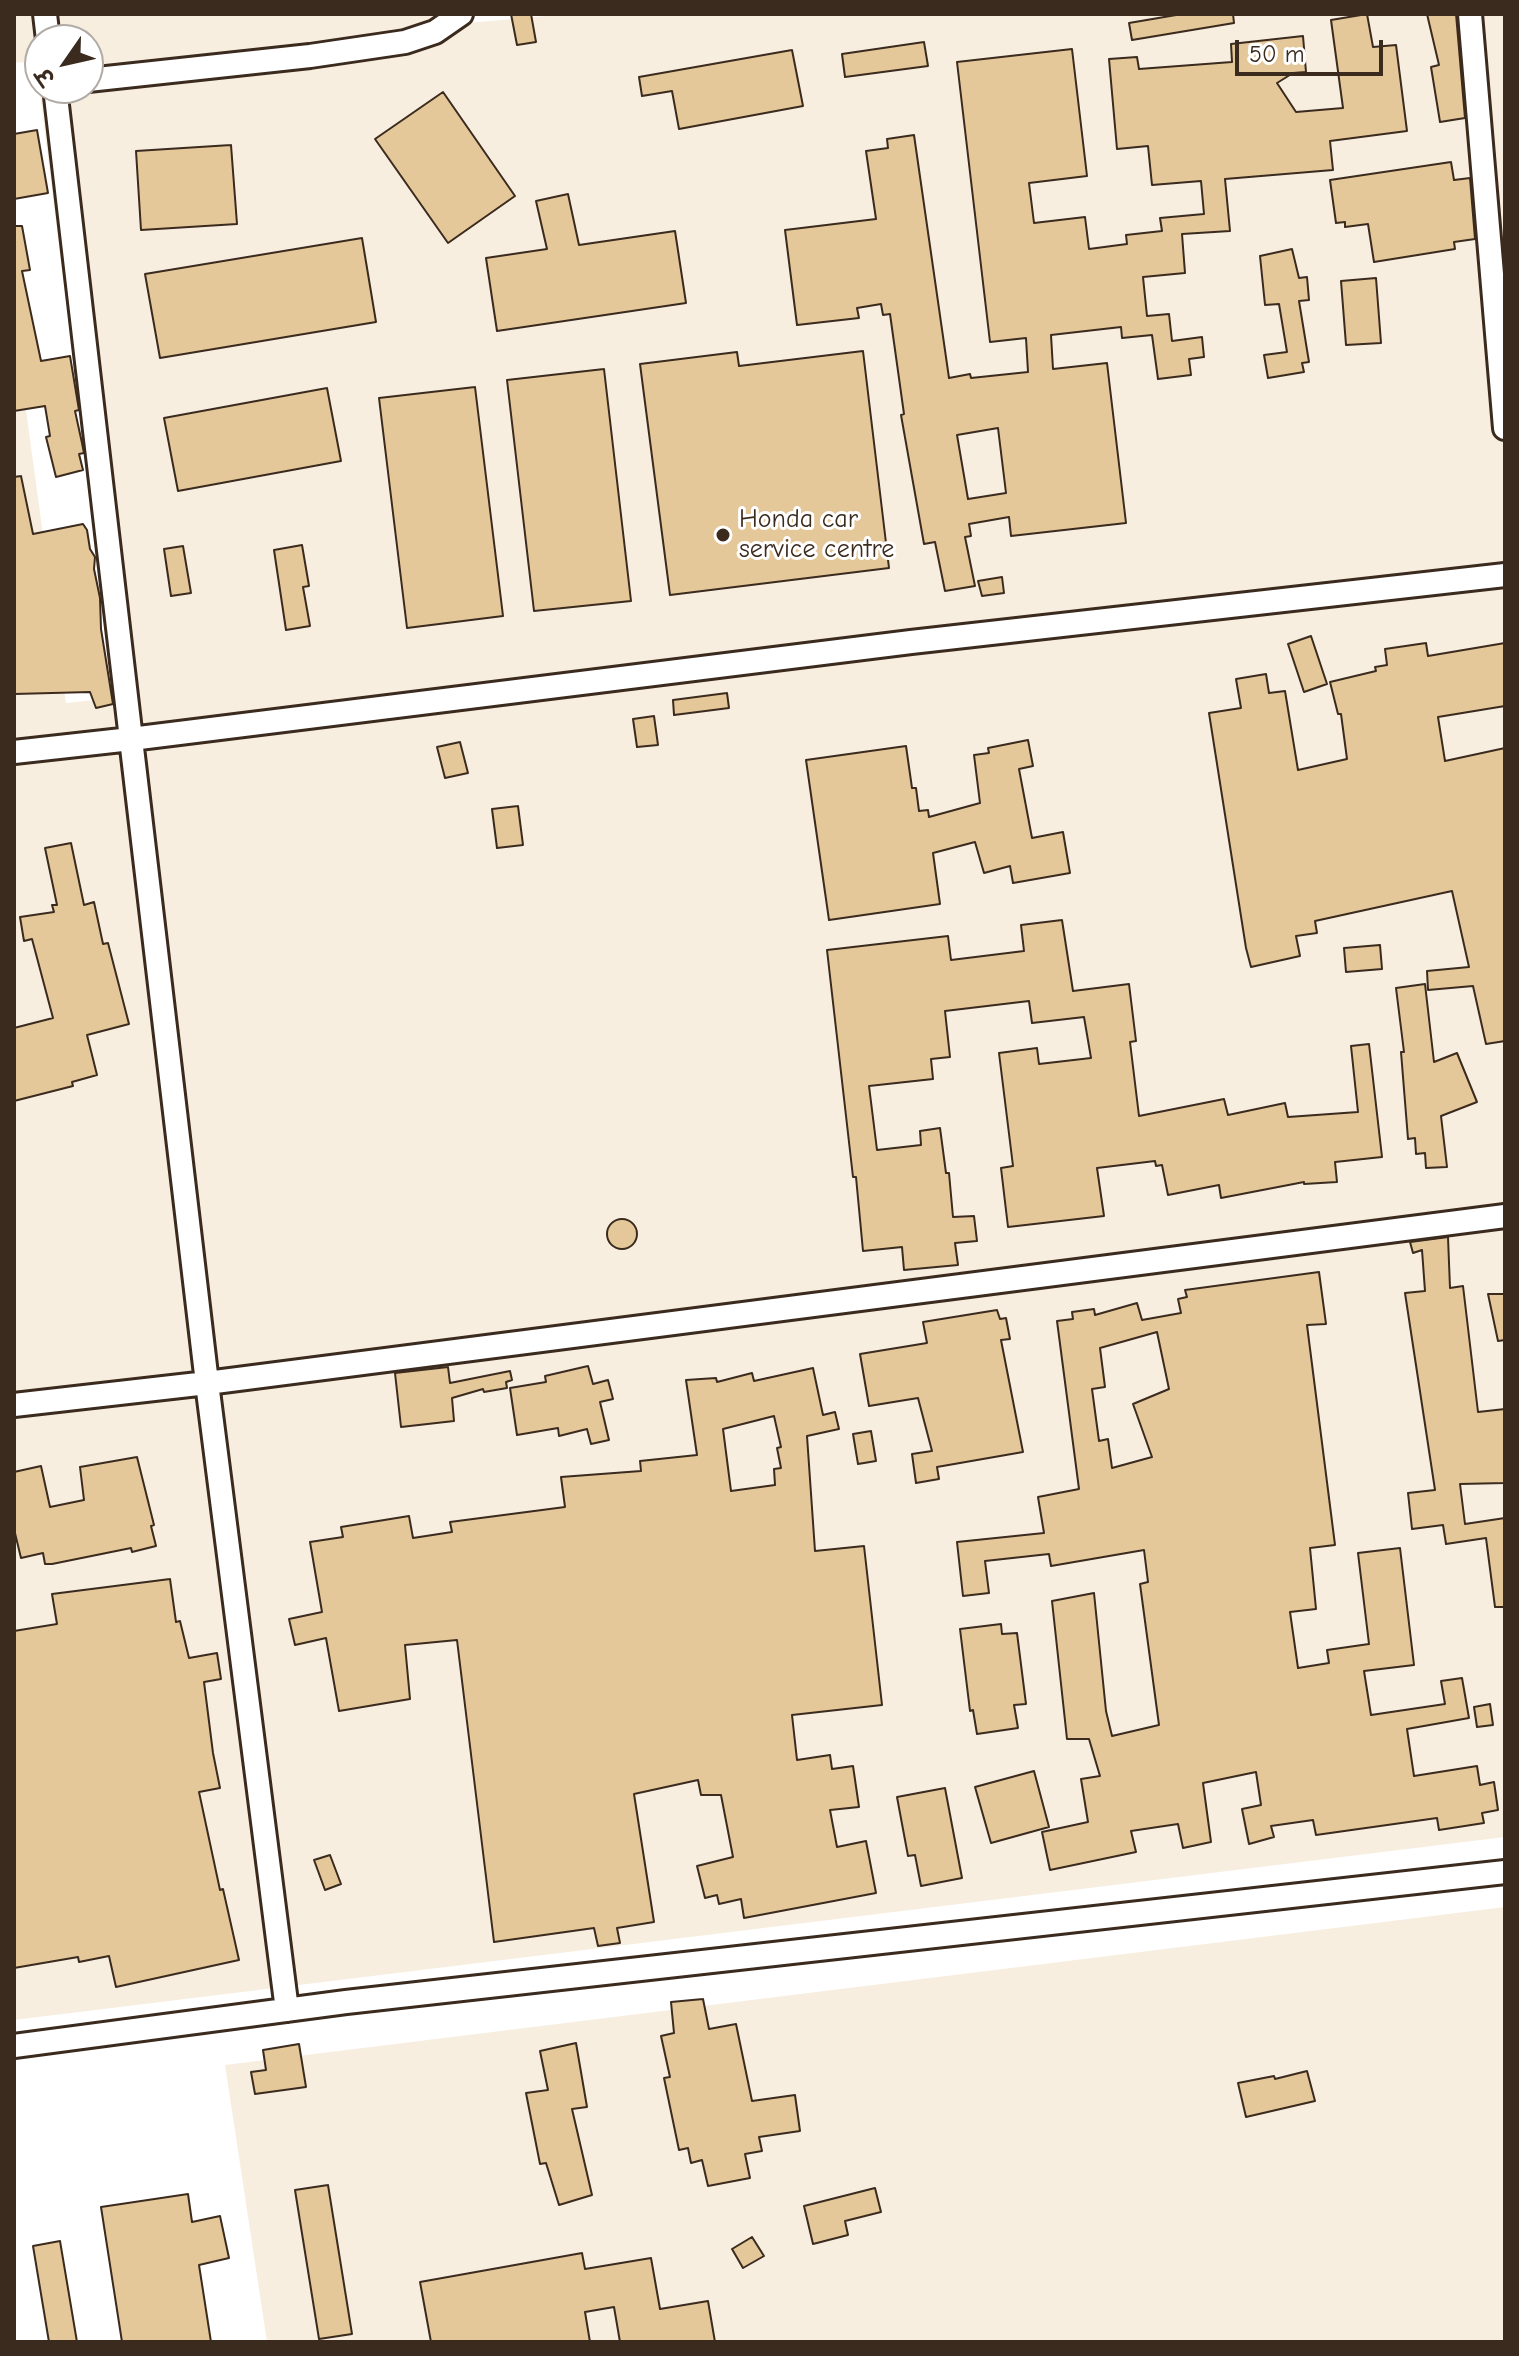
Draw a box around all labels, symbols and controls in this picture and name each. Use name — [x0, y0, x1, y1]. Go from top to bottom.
north arrow — [24, 24, 104, 104]
scale bar — [1239, 24, 1387, 74]
text: 50 m — [1249, 40, 1305, 68]
text: उ — [31, 63, 61, 90]
place label: Honda car service centre — [739, 504, 894, 566]
marker: Honda car service centre — [714, 526, 732, 544]

